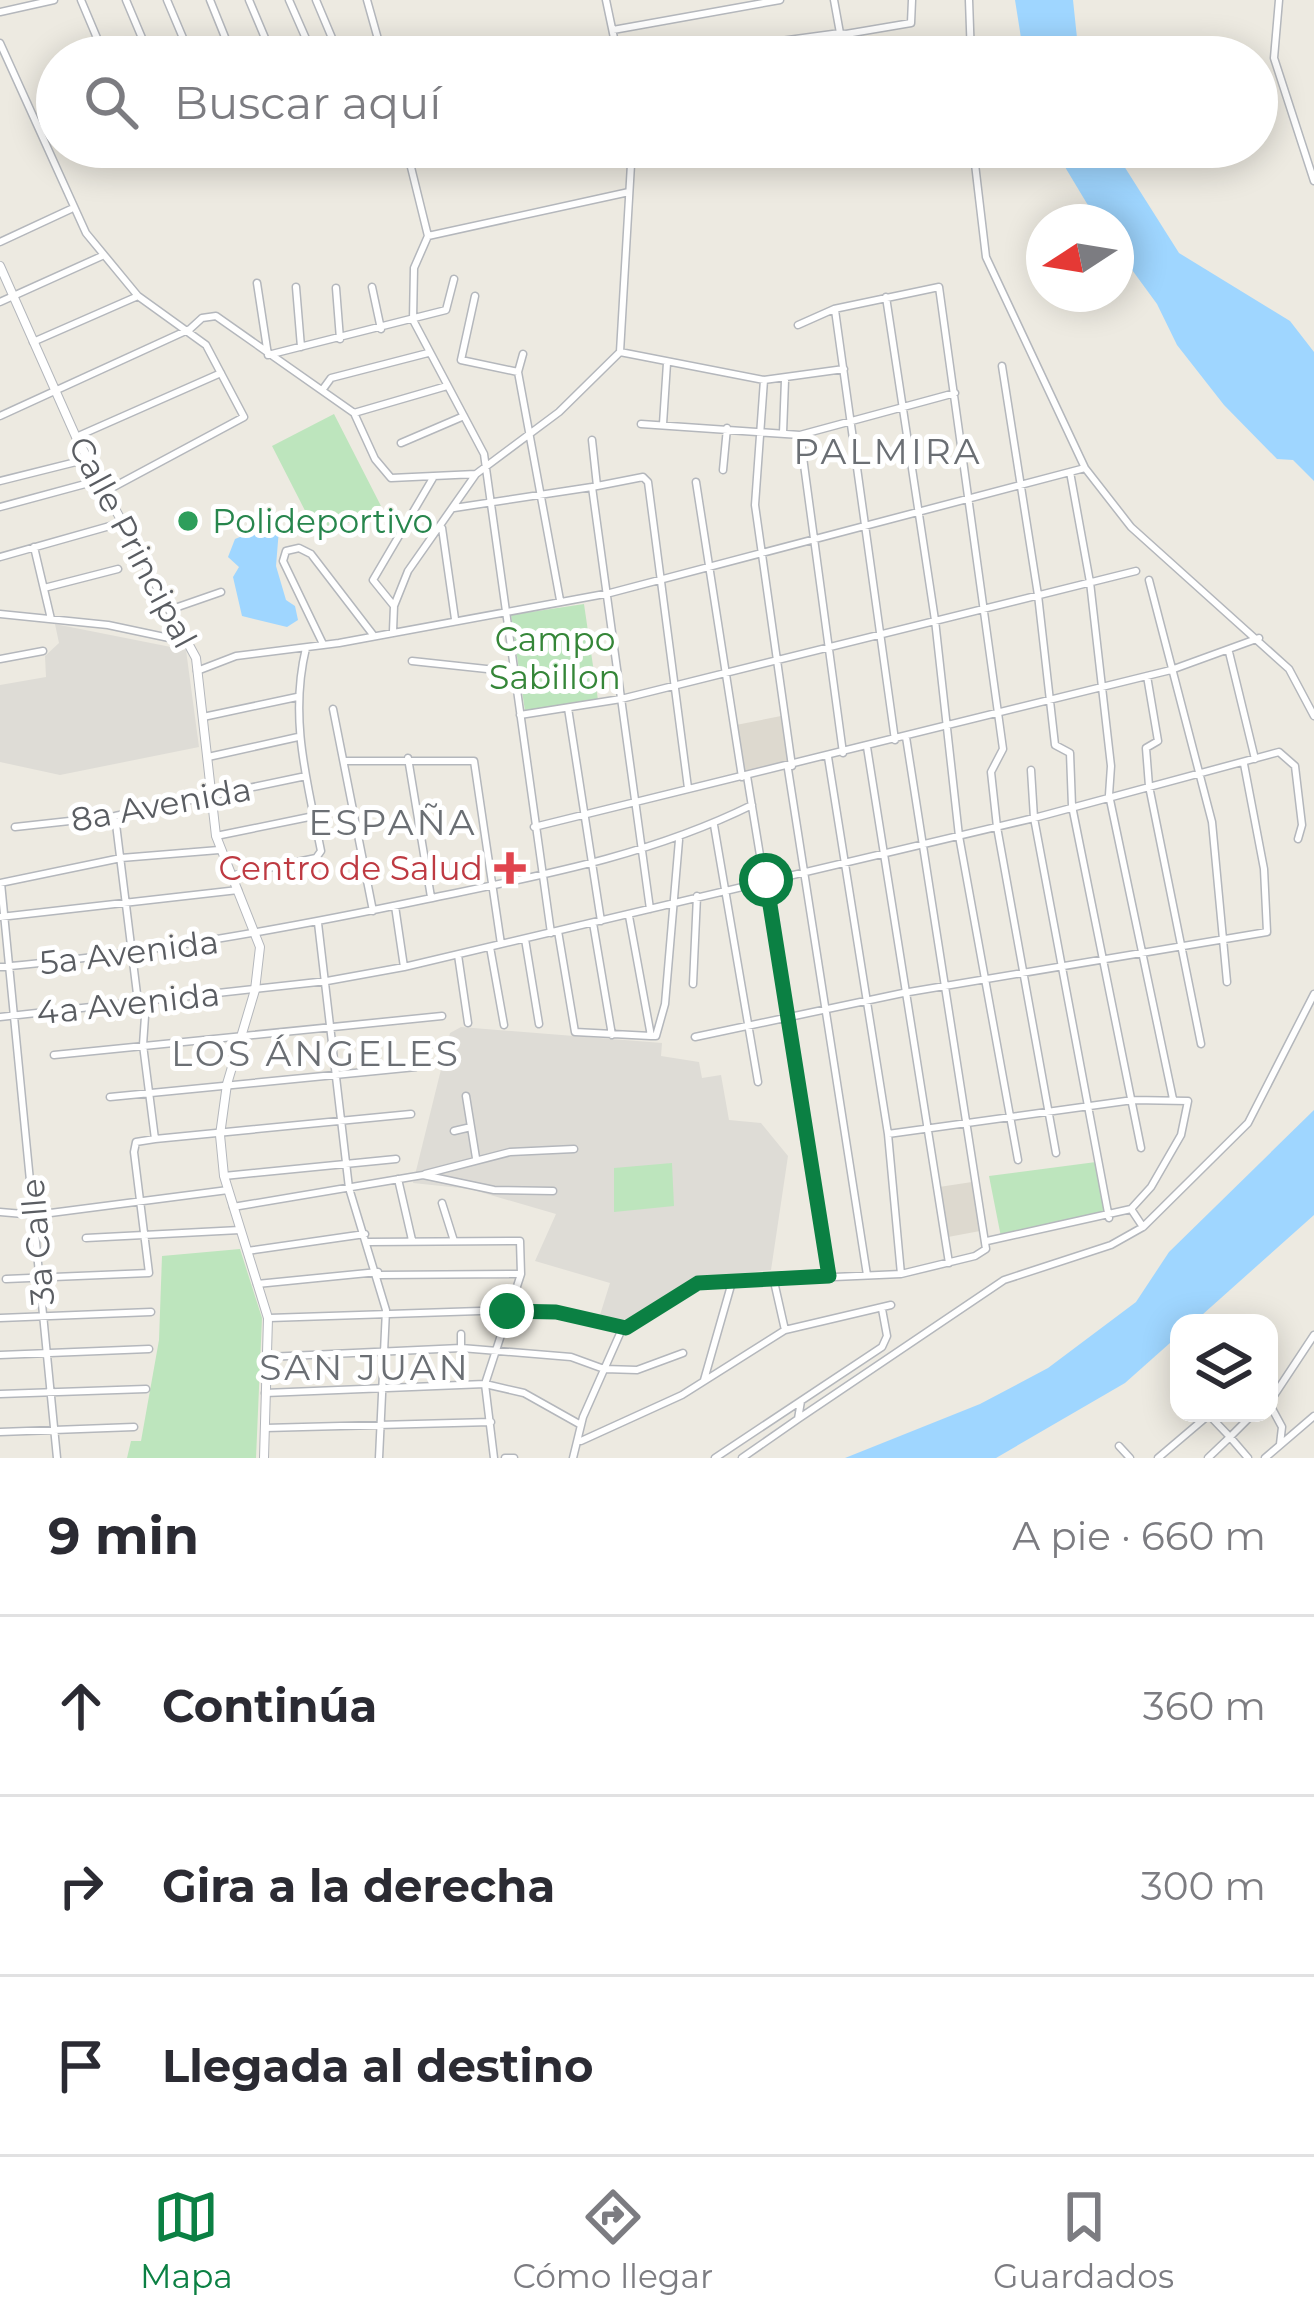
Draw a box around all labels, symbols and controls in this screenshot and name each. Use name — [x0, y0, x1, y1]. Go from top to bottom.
search box — [36, 36, 1278, 168]
icon: search — [78, 69, 144, 135]
text: Buscar aquí — [174, 75, 441, 130]
north arrow — [1026, 204, 1134, 312]
street label: Calle Principal — [60, 429, 206, 655]
district label: PALMIRA — [793, 429, 983, 473]
place label: Polideportivo — [212, 501, 433, 541]
marker: Polideportivo — [175, 508, 201, 534]
park label: Campo Sabillon — [489, 619, 621, 697]
street label: 8a Avenida — [68, 768, 254, 840]
district label: ESPAÑA — [308, 800, 478, 844]
place label: Centro de Salud — [218, 848, 483, 888]
marker: Centro de Salud — [494, 852, 526, 884]
route start — [739, 853, 793, 907]
street label: 5a Avenida — [37, 921, 221, 983]
street label: 4a Avenida — [34, 973, 222, 1033]
district label: LOS ÁNGELES — [171, 1031, 461, 1075]
street label: 3a Calle — [12, 1177, 62, 1307]
route end — [480, 1284, 534, 1338]
map controls — [1170, 1314, 1278, 1422]
button: layers — [1170, 1314, 1278, 1422]
district label: SAN JUAN — [259, 1345, 471, 1389]
text: 9 min — [48, 1505, 199, 1567]
text: A pie · 660 m — [1012, 1512, 1266, 1560]
icon: ahead — [48, 1673, 114, 1739]
text: Continúa — [162, 1678, 377, 1733]
text: 360 m — [1143, 1682, 1266, 1730]
icon: right — [48, 1853, 114, 1919]
text: Gira a la derecha — [162, 1858, 555, 1913]
text: 300 m — [1141, 1862, 1266, 1910]
icon: arrive — [48, 2033, 114, 2099]
text: Llegada al destino — [162, 2038, 594, 2093]
tab: Mapa — [140, 2184, 233, 2296]
tab: Cómo llegar — [513, 2184, 713, 2296]
tab: Guardados — [993, 2184, 1174, 2296]

